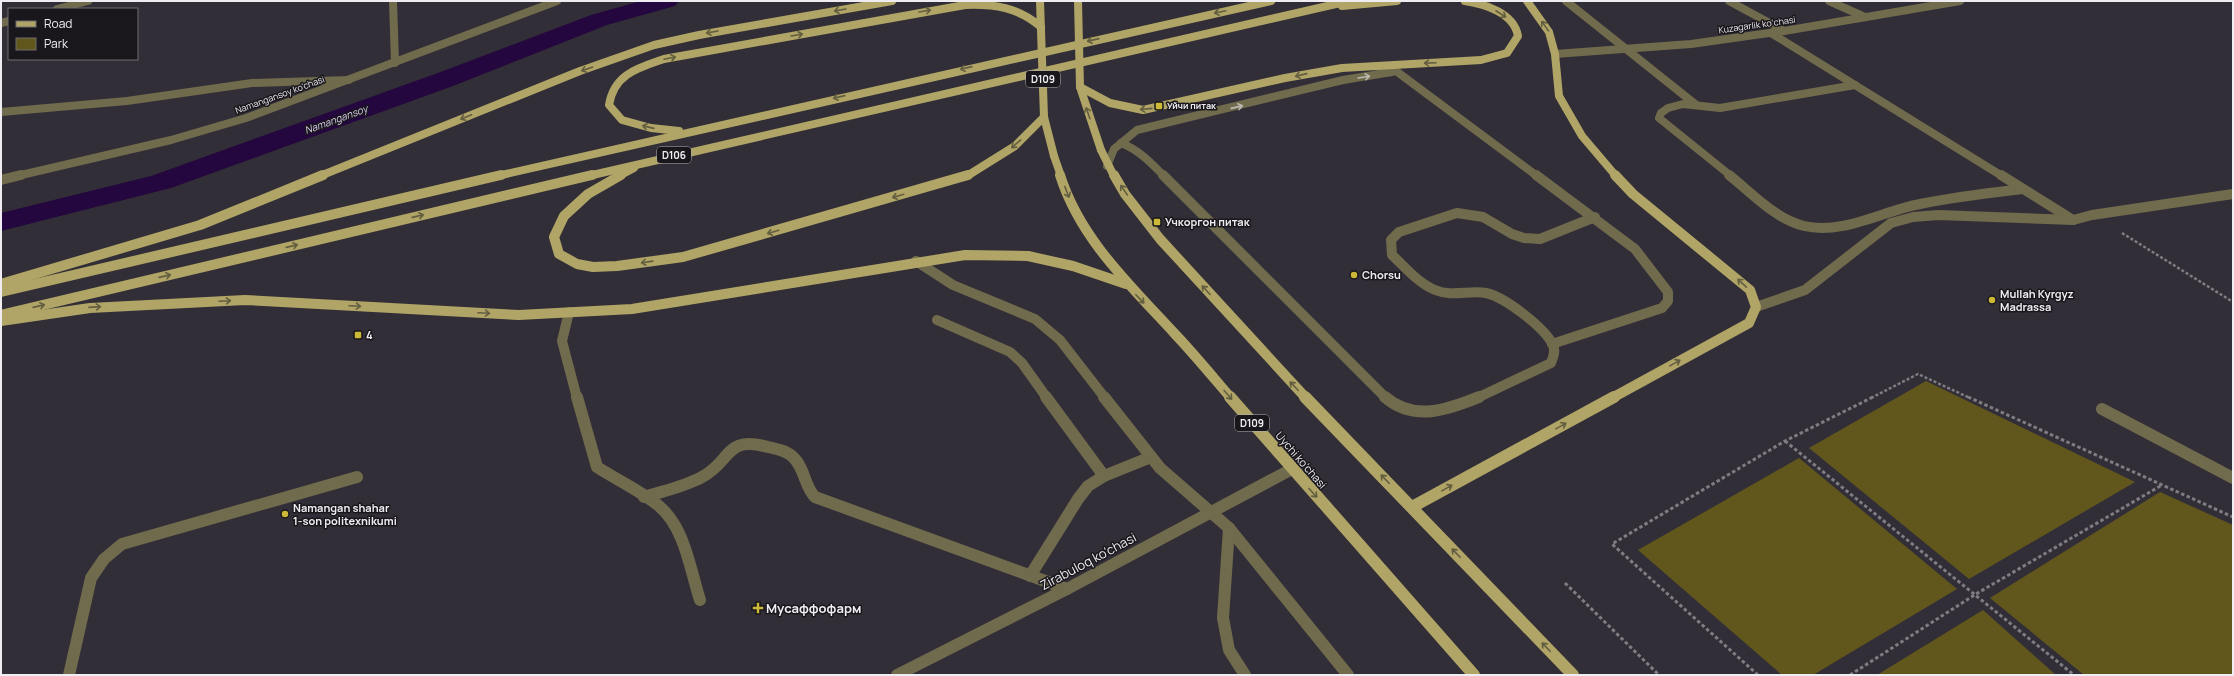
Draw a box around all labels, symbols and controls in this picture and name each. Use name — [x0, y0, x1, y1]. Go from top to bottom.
one-way arrow — [834, 6, 847, 14]
one-way arrow — [918, 7, 931, 15]
legend — [8, 8, 138, 60]
one-way arrow — [1214, 9, 1227, 17]
one-way arrow — [1495, 10, 1506, 18]
street label: Kuzagarlik koʻchasi — [1718, 13, 1796, 36]
text: Road — [44, 15, 72, 32]
one-way arrow — [1541, 21, 1549, 32]
one-way arrow — [706, 29, 719, 37]
one-way arrow — [791, 30, 804, 38]
text: Park — [44, 35, 69, 52]
one-way arrow — [1087, 37, 1100, 45]
one-way arrow — [663, 54, 676, 62]
one-way arrow — [1424, 59, 1437, 66]
one-way arrow — [960, 65, 973, 73]
one-way arrow — [581, 66, 594, 73]
road number: D109 — [1026, 71, 1060, 87]
street label: Namangansoy ko'chasi — [233, 72, 326, 117]
one-way arrow — [1294, 72, 1307, 80]
one-way arrow — [1357, 73, 1370, 81]
one-way arrow — [833, 93, 846, 101]
place label: Уйчи питак — [1167, 99, 1217, 112]
water label: Namangansoy — [303, 101, 371, 137]
marker: Уйчи питак — [1154, 101, 1164, 111]
one-way arrow — [1231, 103, 1244, 110]
one-way arrow — [1140, 105, 1153, 113]
one-way arrow — [1084, 107, 1092, 119]
one-way arrow — [461, 114, 473, 121]
one-way arrow — [642, 122, 655, 130]
one-way arrow — [1011, 140, 1021, 149]
road number: D106 — [657, 147, 691, 163]
one-way arrow — [1120, 185, 1128, 196]
one-way arrow — [1063, 186, 1071, 198]
one-way arrow — [892, 193, 905, 200]
one-way arrow — [412, 211, 425, 219]
place label: Учкоргон питак — [1165, 214, 1251, 229]
marker: Учкоргон питак — [1152, 217, 1162, 227]
one-way arrow — [767, 229, 780, 236]
one-way arrow — [285, 241, 298, 249]
one-way arrow — [641, 258, 654, 266]
place label: Chorsu — [1362, 267, 1401, 282]
marker: Chorsu — [1349, 270, 1359, 280]
one-way arrow — [159, 271, 172, 279]
one-way arrow — [1737, 278, 1747, 288]
one-way arrow — [1202, 285, 1211, 295]
place label: Mullah Kyrgyz Madrassa — [2000, 286, 2074, 314]
one-way arrow — [1136, 294, 1145, 304]
marker: Mullah Kyrgyz Madrassa — [1987, 295, 1997, 305]
one-way arrow — [218, 297, 231, 304]
one-way arrow — [32, 301, 45, 309]
one-way arrow — [348, 302, 361, 309]
one-way arrow — [88, 304, 101, 311]
one-way arrow — [477, 309, 490, 317]
place label: 4 — [366, 327, 373, 342]
marker: 4 — [353, 330, 363, 340]
one-way arrow — [1669, 359, 1681, 367]
one-way arrow — [1289, 381, 1299, 391]
one-way arrow — [1223, 390, 1232, 400]
road number: D109 — [1235, 415, 1269, 431]
one-way arrow — [1555, 421, 1567, 429]
street label: Uychi ko’chasi — [1272, 428, 1330, 491]
one-way arrow — [1380, 474, 1390, 484]
one-way arrow — [1440, 484, 1452, 491]
one-way arrow — [1308, 488, 1318, 498]
place label: Namangan shahar 1-son politexnikumi — [293, 500, 397, 528]
marker: Namangan shahar 1-son politexnikumi — [280, 509, 290, 519]
street label: Zirabuloq ko'chasi — [1037, 528, 1139, 594]
one-way arrow — [1451, 548, 1461, 558]
place label: Мусаффофарм — [766, 599, 861, 617]
marker: Мусаффофарм — [753, 603, 763, 613]
one-way arrow — [1541, 642, 1551, 652]

